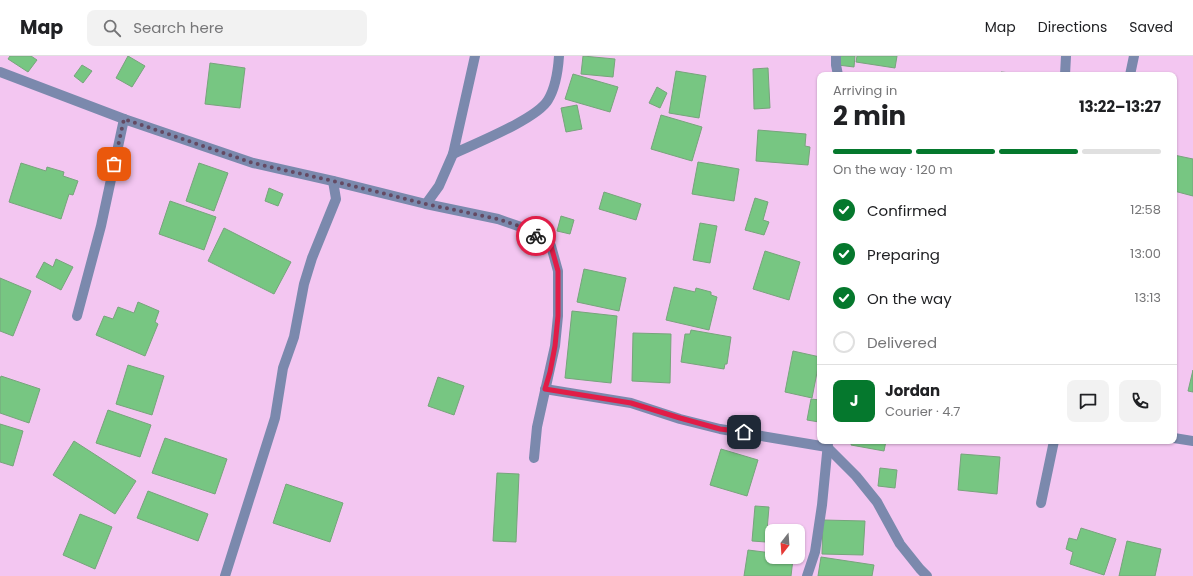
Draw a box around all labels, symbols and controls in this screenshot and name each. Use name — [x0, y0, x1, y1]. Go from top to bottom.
search box — [87, 10, 367, 46]
text: Map — [20, 14, 63, 41]
icon: search — [101, 17, 123, 39]
text: Search here — [133, 17, 224, 38]
text: Map — [985, 17, 1016, 37]
text: Directions — [1038, 17, 1107, 37]
text: Saved — [1129, 17, 1173, 37]
text: Arriving in — [833, 81, 897, 100]
text: 13:22–13:27 — [1079, 96, 1161, 117]
text: 2 min — [833, 98, 906, 134]
pin — [97, 147, 131, 181]
icon: bag — [103, 153, 125, 175]
text: On the way · 120 m — [833, 160, 953, 179]
icon: check — [833, 199, 855, 221]
text: Confirmed — [867, 200, 947, 221]
text: 12:58 — [1130, 200, 1161, 219]
courier — [516, 216, 556, 256]
icon: bike — [525, 225, 547, 247]
icon: check — [833, 243, 855, 265]
text: Preparing — [867, 244, 940, 265]
text: 13:00 — [1130, 244, 1161, 263]
icon: check — [833, 287, 855, 309]
text: On the way — [867, 288, 952, 309]
text: 13:13 — [1135, 288, 1161, 307]
text: Delivered — [867, 332, 937, 353]
text: Jordan — [885, 380, 940, 401]
button: chat — [1067, 380, 1109, 422]
button: phone — [1119, 380, 1161, 422]
text: J — [850, 390, 858, 411]
text: Courier · 4.7 — [885, 402, 960, 421]
pin — [727, 415, 761, 449]
icon: home — [733, 421, 755, 443]
north arrow — [765, 524, 805, 564]
map controls — [765, 524, 805, 564]

